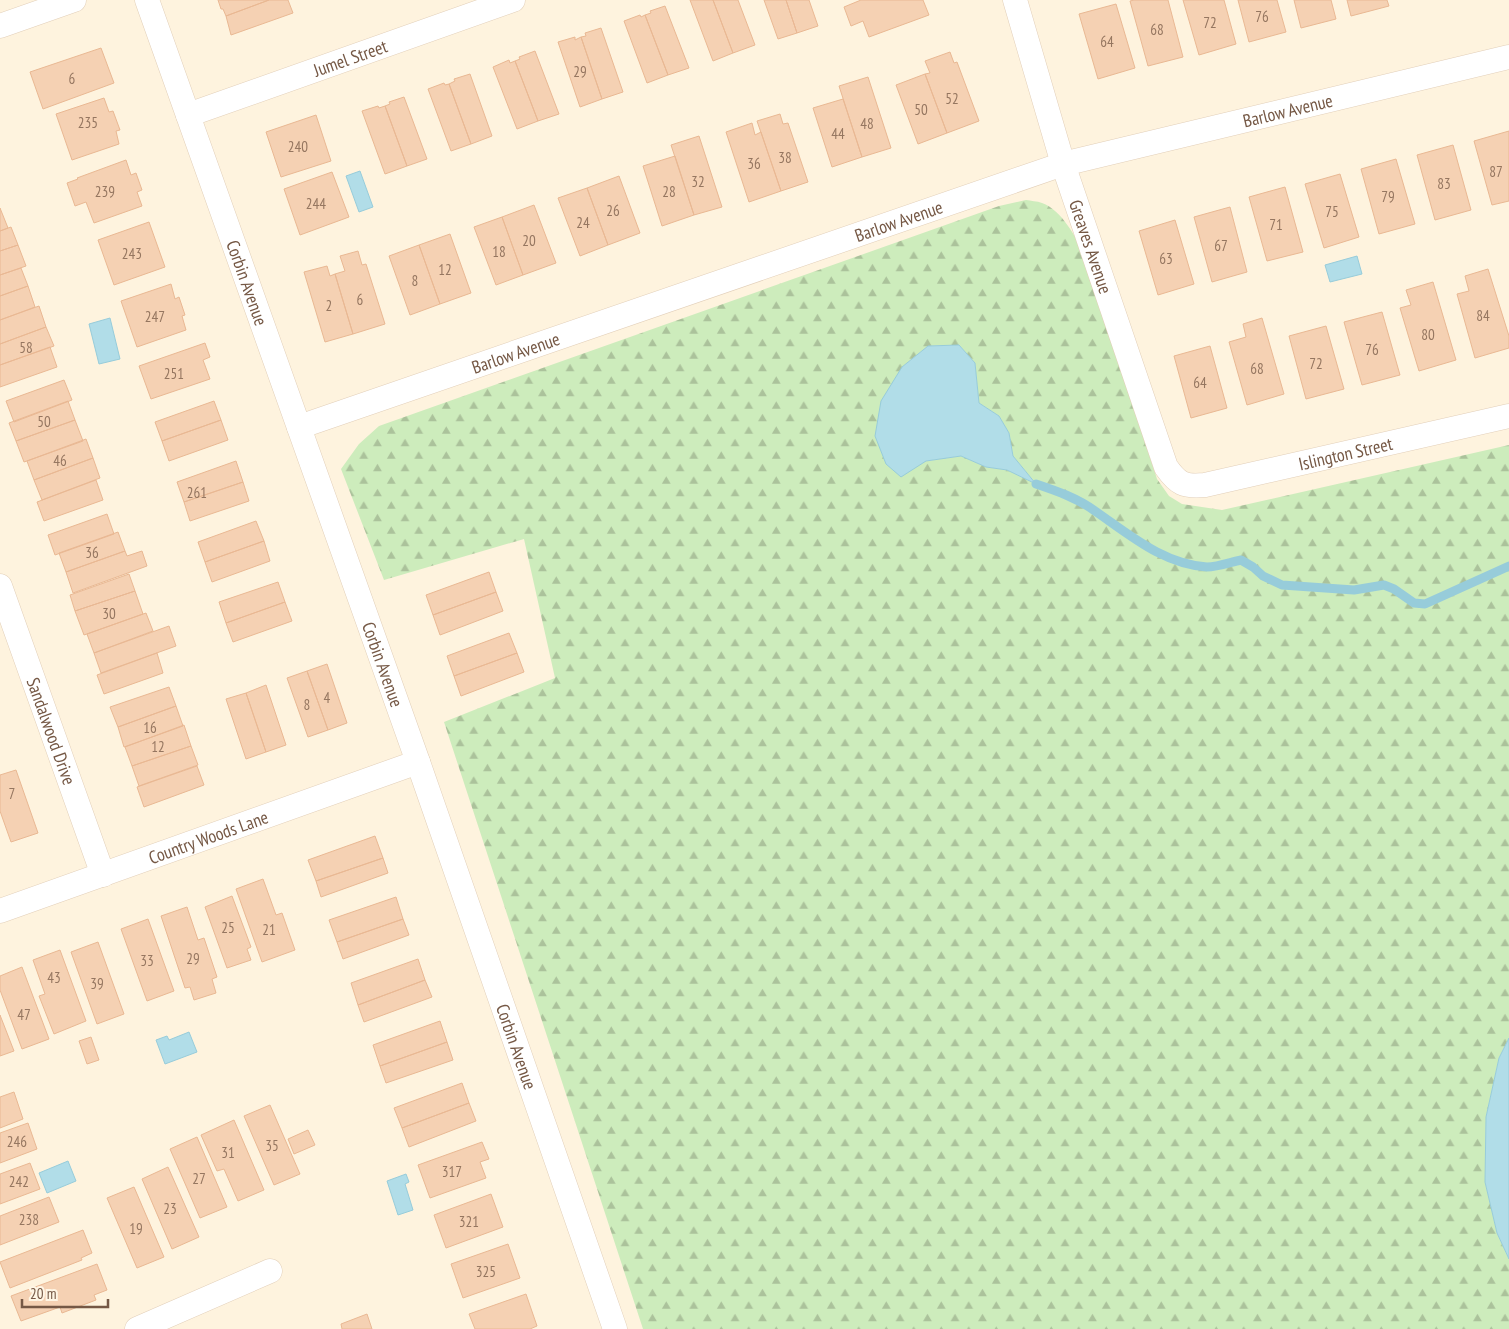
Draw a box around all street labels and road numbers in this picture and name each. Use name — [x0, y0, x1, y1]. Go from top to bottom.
street label: Jumel Street — [309, 34, 390, 82]
street label: Barlow Avenue — [1240, 88, 1335, 132]
street label: Barlow Avenue — [851, 195, 946, 246]
street label: Greaves Avenue — [1064, 196, 1118, 297]
street label: Corbin Avenue — [222, 237, 273, 328]
street label: Barlow Avenue — [468, 327, 563, 378]
street label: Islington Street — [1296, 431, 1395, 475]
street label: Corbin Avenue — [357, 618, 409, 710]
street label: Sandalwood Drive — [22, 674, 81, 788]
street label: Country Woods Lane — [145, 805, 271, 869]
street label: Corbin Avenue — [491, 1001, 542, 1092]

